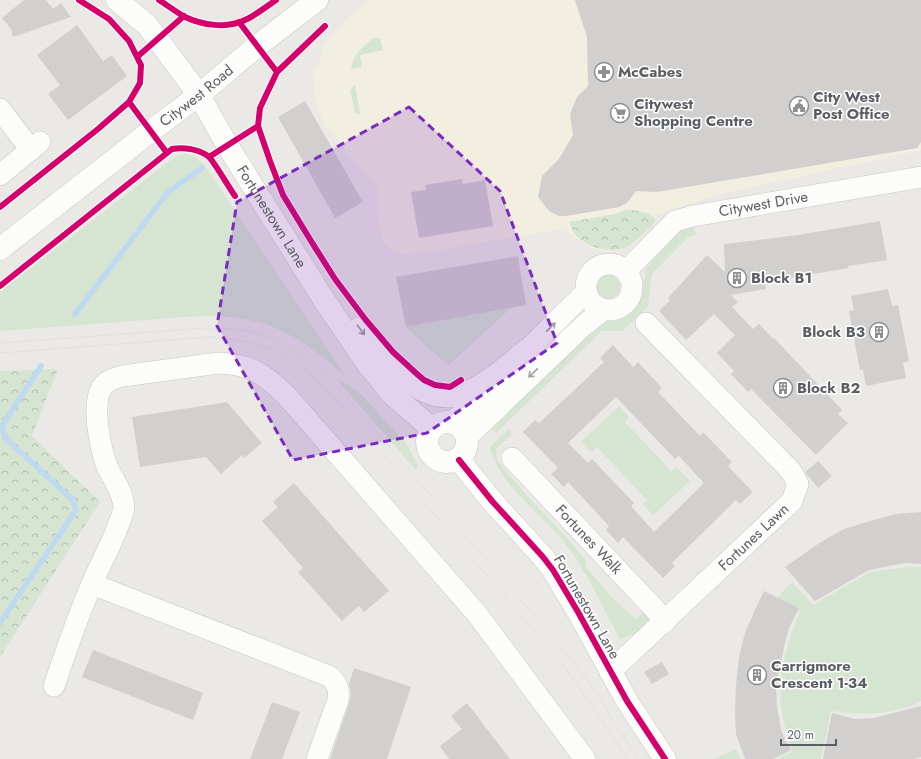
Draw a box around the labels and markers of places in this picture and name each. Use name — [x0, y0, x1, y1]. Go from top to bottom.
pharmacy icon: McCabes — [593, 61, 615, 83]
place label: McCabes — [618, 61, 682, 83]
place label: City West Post Office — [813, 86, 890, 125]
place label: Citywest Shopping Centre — [634, 93, 753, 132]
public building icon: City West Post Office — [788, 95, 810, 117]
supermarket icon: Citywest Shopping Centre — [609, 102, 631, 124]
building icon: Block B1 — [726, 267, 748, 289]
place label: Block B1 — [751, 267, 812, 289]
place label: Block B3 — [802, 321, 865, 343]
building icon: Block B3 — [868, 321, 890, 343]
building icon: Block B2 — [772, 377, 794, 399]
place label: Block B2 — [797, 377, 860, 399]
place label: Carrigmore Crescent 1-34 — [771, 655, 868, 694]
building icon: Carrigmore Crescent 1-34 — [746, 664, 768, 686]

